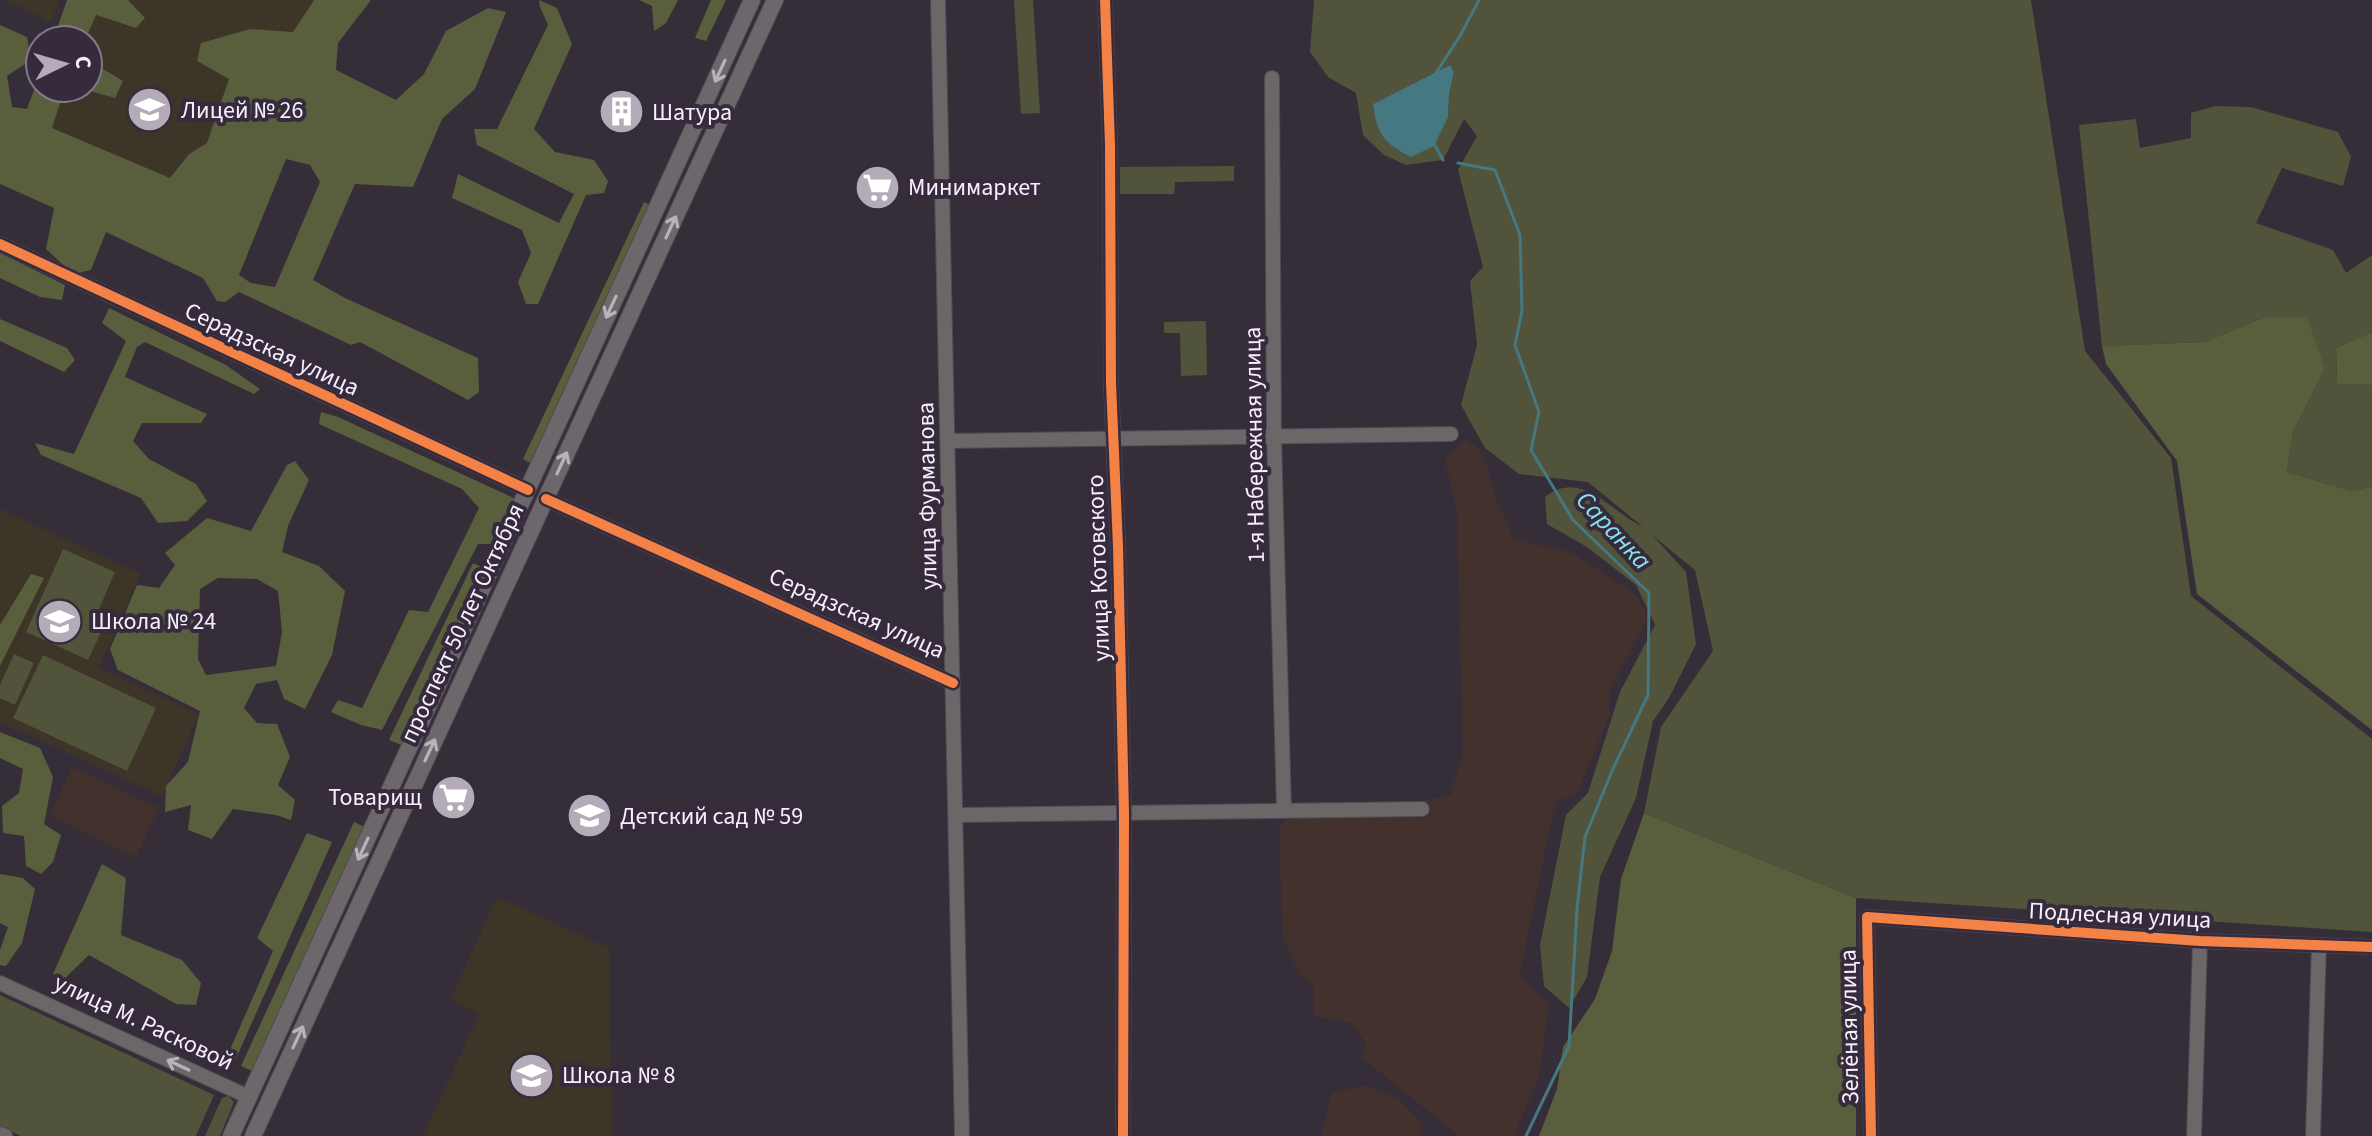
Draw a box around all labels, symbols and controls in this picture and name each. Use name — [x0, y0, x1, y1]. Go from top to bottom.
north arrow — [24, 24, 104, 104]
text: С — [66, 55, 99, 70]
one-way arrow — [712, 59, 727, 83]
school or university icon: Лицей № 26 — [126, 86, 174, 134]
building icon: Шатура — [597, 88, 645, 136]
place label: Лицей № 26 — [181, 93, 303, 128]
place label: Шатура — [652, 95, 732, 130]
supermarket icon: Минимаркет — [853, 163, 901, 211]
place label: Минимаркет — [908, 170, 1041, 205]
one-way arrow — [664, 215, 679, 239]
street label: Серадзская улица — [179, 294, 365, 405]
one-way arrow — [603, 294, 618, 319]
street label: 1-я Набережная улица — [1235, 327, 1274, 563]
street label: улица Фурманова — [908, 402, 947, 590]
one-way arrow — [555, 451, 570, 475]
street label: улица Котовского — [1078, 474, 1119, 662]
water label: Саранка — [1567, 483, 1660, 578]
street label: проспект 50 лет Октября — [392, 498, 533, 749]
street label: Серадзская улица — [763, 559, 950, 668]
school or university icon: Школа № 24 — [36, 597, 84, 645]
place label: Школа № 24 — [91, 604, 216, 639]
one-way arrow — [424, 739, 439, 763]
supermarket icon: Товарищ — [429, 773, 477, 821]
place label: Товарищ — [328, 780, 422, 815]
school or university icon: Детский сад № 59 — [565, 792, 613, 840]
place label: Детский сад № 59 — [620, 799, 803, 834]
one-way arrow — [355, 837, 370, 861]
street label: Подлесная улица — [2028, 893, 2212, 938]
street label: Зелёная улица — [1831, 949, 1868, 1105]
street label: улица М. Расковой — [48, 965, 239, 1079]
one-way arrow — [291, 1026, 306, 1050]
school or university icon: Школа № 8 — [507, 1051, 555, 1099]
one-way arrow — [167, 1057, 191, 1072]
place label: Школа № 8 — [562, 1058, 675, 1093]

